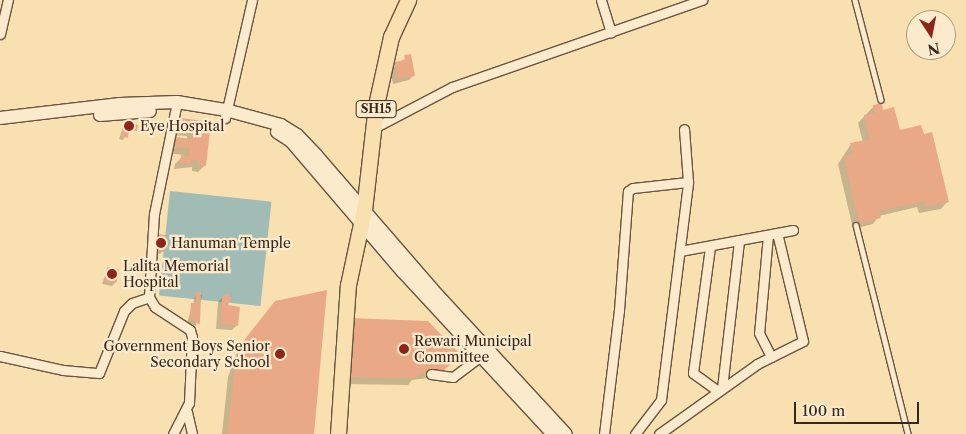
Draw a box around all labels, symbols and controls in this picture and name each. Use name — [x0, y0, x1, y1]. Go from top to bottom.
north arrow — [906, 10, 956, 60]
text: N — [926, 39, 941, 59]
road number: SH15 — [355, 100, 397, 118]
place label: Eye Hospital — [140, 118, 224, 134]
marker: Eye Hospital — [122, 119, 136, 133]
place label: Hanuman Temple — [171, 235, 291, 251]
marker: Hanuman Temple — [155, 237, 167, 249]
place label: Lalita Memorial Hospital — [123, 258, 229, 290]
marker: Lalita Memorial Hospital — [105, 267, 119, 281]
place label: Rewari Municipal Committee — [414, 333, 532, 366]
place label: Government Boys Senior Secondary School — [103, 338, 270, 371]
marker: Rewari Municipal Committee — [398, 343, 410, 355]
marker: Government Boys Senior Secondary School — [274, 348, 286, 360]
scale bar — [796, 392, 921, 424]
text: 100 m — [802, 401, 845, 420]

